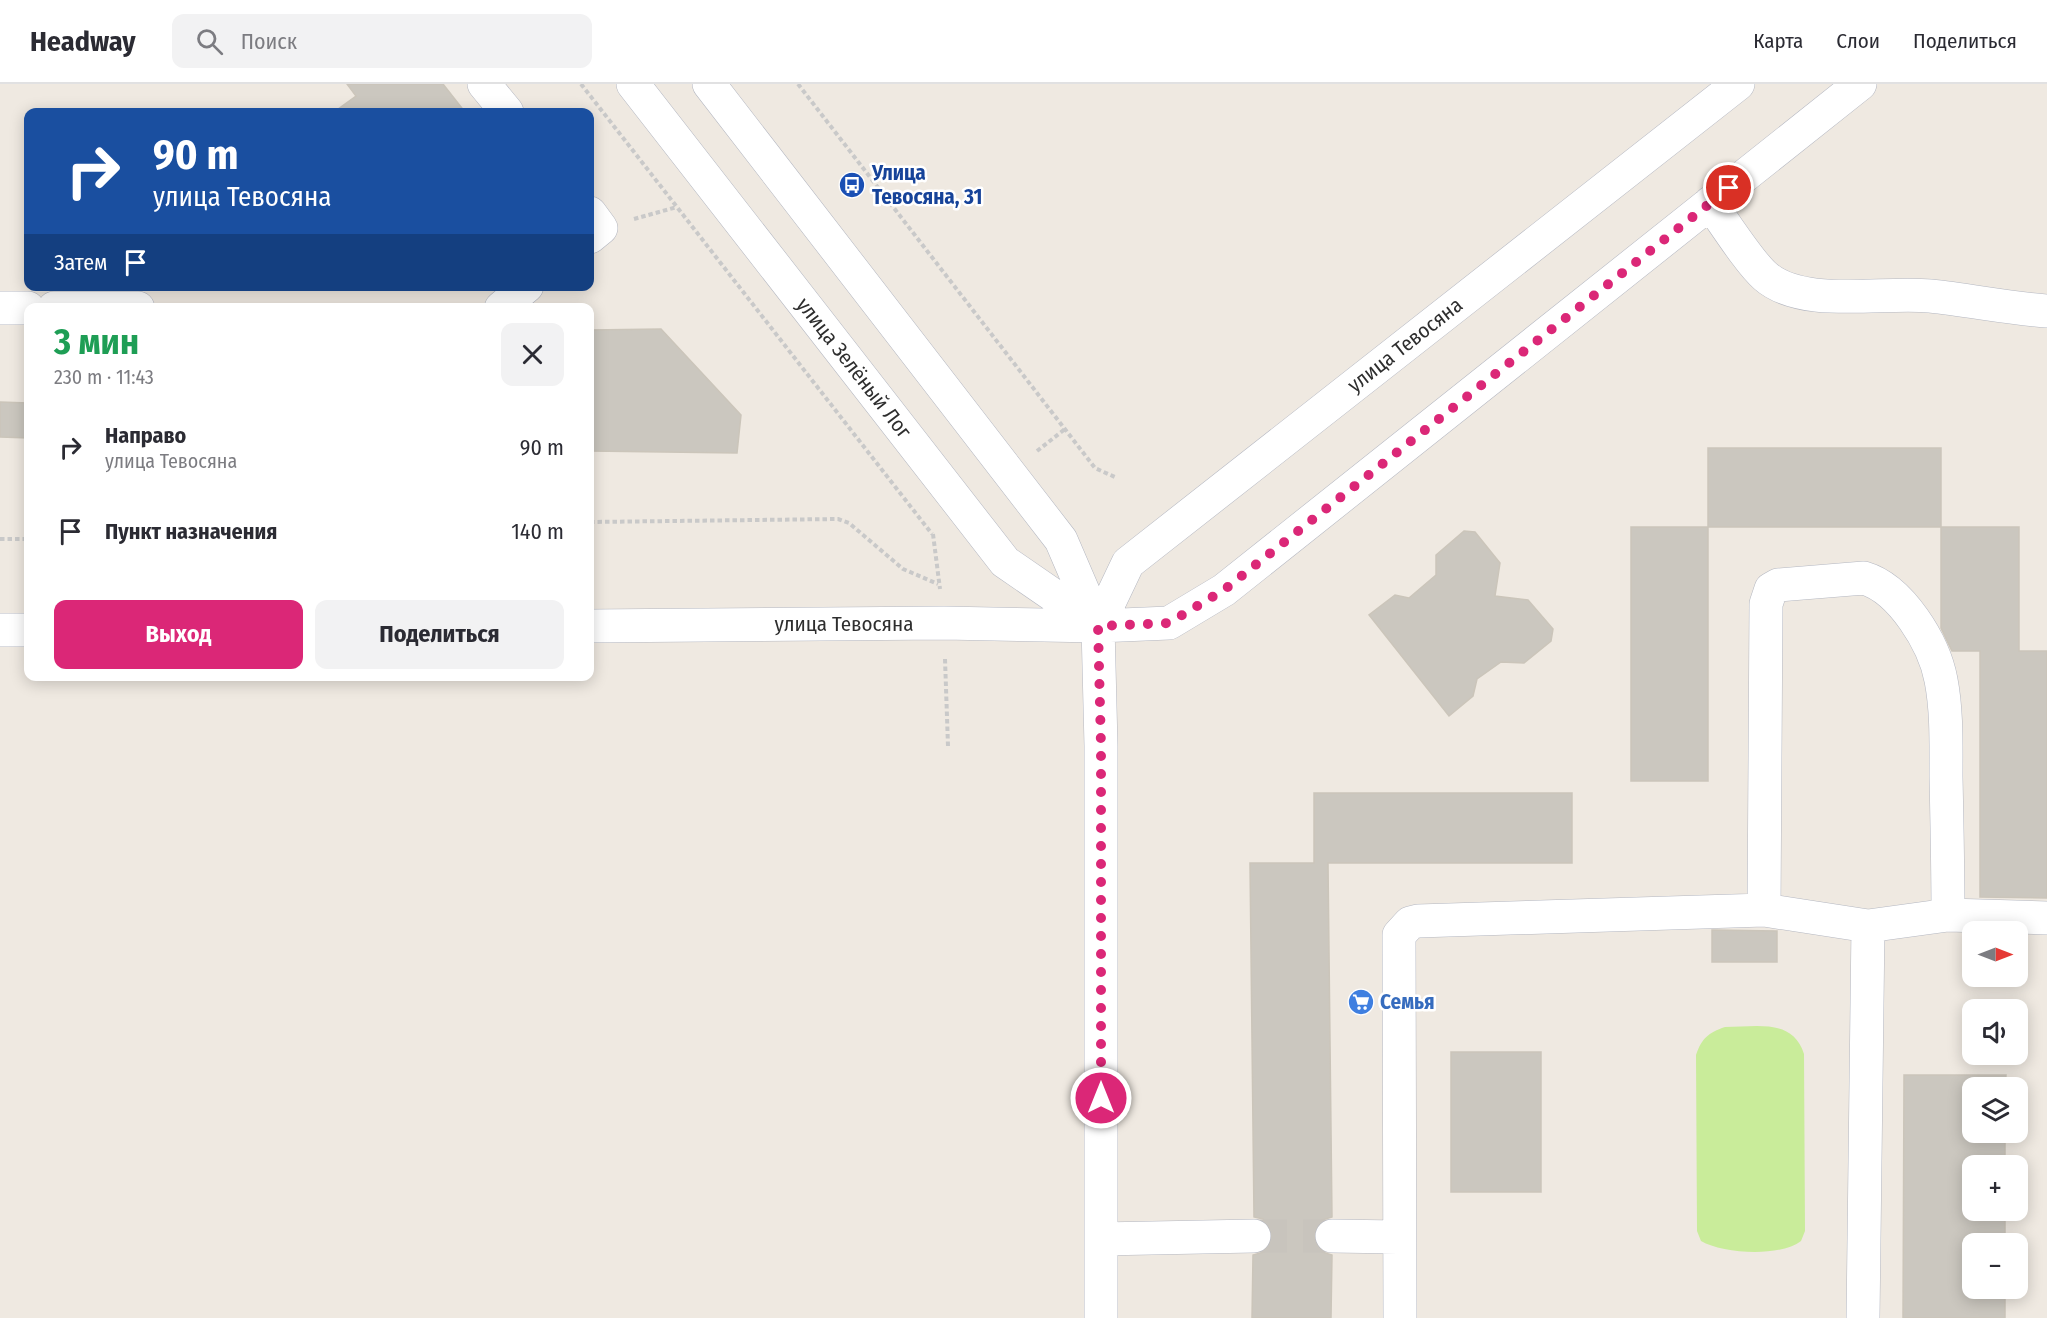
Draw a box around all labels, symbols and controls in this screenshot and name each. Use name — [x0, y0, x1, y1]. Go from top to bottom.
search box — [172, 14, 592, 68]
text: Headway — [30, 25, 136, 58]
icon: search — [193, 25, 226, 58]
text: Поиск — [241, 28, 297, 55]
text: Карта — [1753, 28, 1803, 54]
text: Слои — [1836, 28, 1880, 54]
text: Поделиться — [1913, 28, 2017, 54]
text: 90 m — [153, 130, 238, 180]
icon: right — [54, 132, 132, 210]
place label: Улица Тевосяна, 31 — [871, 160, 982, 210]
pin — [1703, 162, 1754, 213]
bus stop icon: Улица Тевосяна, 31 — [837, 170, 867, 200]
icon: arrive — [1712, 171, 1745, 204]
text: улица Тевосяна — [153, 181, 332, 213]
icon: arrive — [119, 246, 152, 279]
text: Затем — [54, 249, 107, 276]
street label: улица Зелёный Лог — [791, 292, 918, 444]
street label: улица Тевосяна — [1342, 292, 1468, 398]
text: 3 мин — [54, 320, 139, 364]
button: close — [501, 323, 564, 386]
text: 230 m · 11:43 — [54, 365, 154, 389]
text: Направо — [105, 422, 186, 449]
icon: right — [54, 431, 87, 464]
text: 90 m — [520, 434, 564, 461]
text: улица Тевосяна — [105, 449, 237, 473]
icon: arrive — [54, 515, 87, 548]
text: Пункт назначения — [105, 518, 277, 545]
text: 140 m — [511, 518, 564, 545]
button: Выход — [54, 600, 303, 669]
button: Поделиться — [315, 600, 564, 669]
street label: улица Тевосяна — [775, 611, 913, 637]
north arrow — [1962, 921, 2028, 987]
map controls — [1962, 921, 2028, 1299]
supermarket icon: Семья — [1346, 987, 1376, 1017]
place label: Семья — [1380, 989, 1435, 1015]
button: sound — [1962, 999, 2028, 1065]
position arrow — [1069, 1066, 1133, 1130]
button: layers — [1962, 1077, 2028, 1143]
button: + — [1962, 1155, 2028, 1221]
button: − — [1962, 1233, 2028, 1299]

